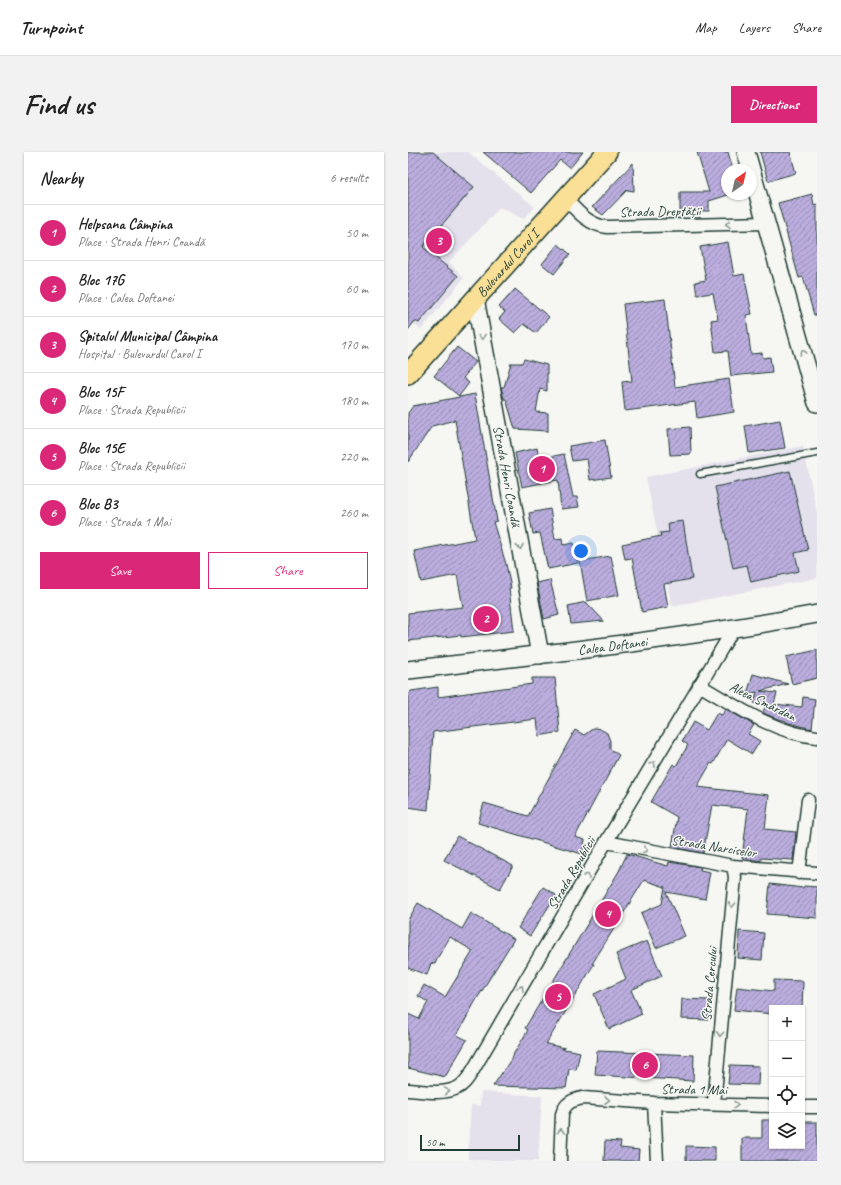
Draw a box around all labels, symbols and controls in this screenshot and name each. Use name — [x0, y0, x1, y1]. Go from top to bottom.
text: Turnpoint — [20, 16, 82, 40]
text: Map — [695, 19, 717, 36]
text: Layers — [739, 19, 770, 36]
text: Share — [792, 19, 821, 36]
button: Directions — [731, 86, 817, 123]
text: Find us — [24, 87, 94, 122]
north arrow — [721, 164, 757, 200]
text: Nearby — [40, 168, 83, 189]
text: 6 results — [330, 170, 368, 186]
street label: Strada Dreptății — [619, 202, 703, 221]
text: Helpsana Câmpina — [78, 215, 172, 234]
one-way arrow — [725, 220, 731, 228]
street label: Bulevardul Carol I — [473, 224, 545, 301]
text: 1 — [50, 225, 56, 241]
text: 50 m — [346, 225, 368, 241]
pin: 3 — [426, 226, 452, 256]
text: Place · Strada Henri Coandă — [78, 234, 205, 250]
text: Bloc 17G — [78, 271, 124, 290]
text: 2 — [50, 281, 56, 297]
text: 60 m — [346, 281, 368, 297]
text: Place · Calea Doftanei — [78, 290, 174, 306]
text: Spitalul Municipal Câmpina — [78, 327, 217, 346]
one-way arrow — [477, 334, 486, 340]
text: 3 — [50, 337, 56, 353]
text: 170 m — [340, 337, 368, 353]
text: Hospital · Bulevardul Carol I — [78, 346, 201, 362]
one-way arrow — [799, 348, 808, 355]
text: Bloc 15F — [78, 383, 123, 402]
text: 4 — [50, 393, 56, 409]
text: 180 m — [340, 393, 368, 409]
text: Place · Strada Republicii — [78, 402, 185, 418]
street label: Strada Henri Coandă — [489, 424, 525, 530]
text: Bloc 15E — [78, 439, 124, 458]
text: 5 — [50, 449, 56, 465]
text: 220 m — [340, 449, 368, 465]
pin: 1 — [529, 454, 555, 484]
text: Place · Strada Republicii — [78, 458, 185, 474]
text: Bloc B3 — [78, 495, 118, 514]
text: 6 — [50, 505, 56, 521]
text: 260 m — [340, 505, 368, 521]
text: Place · Strada 1 Mai — [78, 514, 171, 530]
your location — [571, 541, 591, 561]
one-way arrow — [516, 544, 524, 550]
button: Save — [40, 552, 200, 589]
button: Share — [208, 552, 368, 589]
pin: 2 — [473, 604, 499, 634]
street label: Calea Doftanei — [577, 633, 650, 659]
street label: Aleea Smârdan — [727, 678, 800, 725]
one-way arrow — [648, 761, 655, 768]
street label: Strada Narciselor — [670, 831, 759, 862]
street label: Strada Republicii — [544, 832, 600, 913]
one-way arrow — [641, 845, 648, 853]
one-way arrow — [582, 873, 589, 880]
pin: 4 — [595, 899, 621, 929]
one-way arrow — [728, 902, 737, 908]
street label: Strada Cercului — [698, 944, 721, 1022]
pin: 5 — [545, 982, 571, 1012]
one-way arrow — [517, 985, 524, 992]
map controls — [769, 1005, 805, 1149]
button: + — [769, 1005, 805, 1041]
one-way arrow — [715, 1031, 724, 1037]
button: − — [769, 1041, 805, 1077]
pin: 6 — [632, 1050, 658, 1080]
button: locate — [769, 1077, 805, 1113]
street label: Strada 1 Mai — [661, 1080, 729, 1099]
one-way arrow — [444, 1087, 450, 1095]
one-way arrow — [604, 1095, 610, 1104]
one-way arrow — [733, 1101, 739, 1109]
button: layers — [769, 1113, 805, 1149]
one-way arrow — [557, 1128, 566, 1134]
scale bar — [420, 1133, 520, 1152]
text: 50 m — [426, 1135, 445, 1149]

